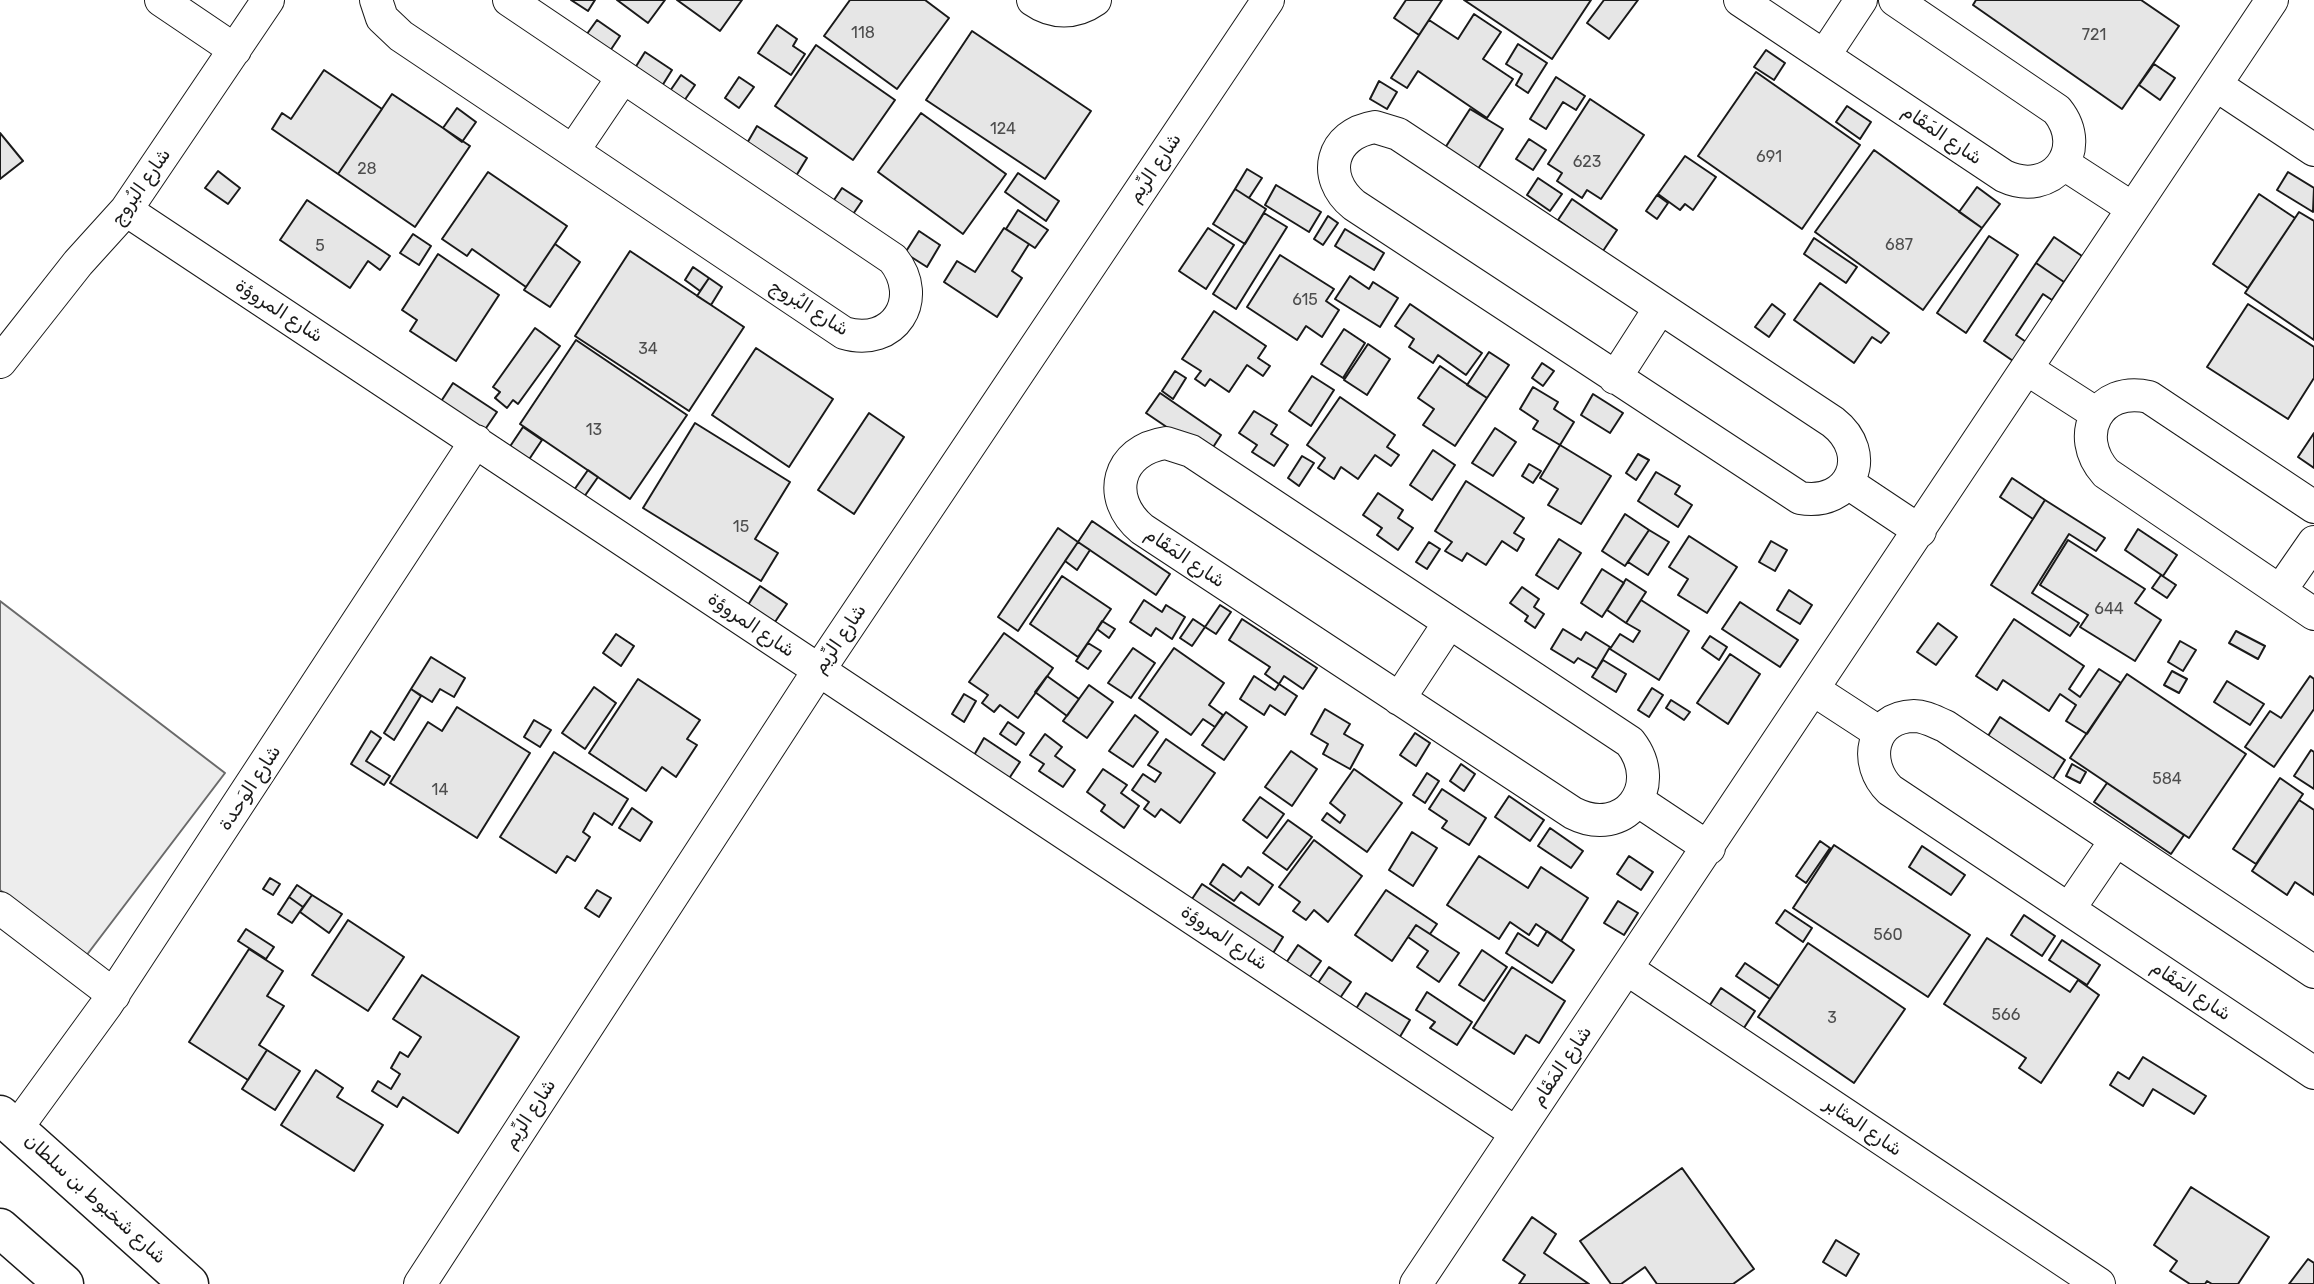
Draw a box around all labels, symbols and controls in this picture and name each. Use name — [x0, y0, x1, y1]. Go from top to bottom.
house number: 118 — [851, 23, 875, 43]
house number: 721 — [2082, 25, 2106, 45]
street label: شارع المَقَام — [1898, 100, 1986, 170]
house number: 124 — [990, 119, 1016, 139]
street label: شارع الرِّيم — [1124, 129, 1186, 207]
street label: شارع البُروج — [106, 144, 176, 230]
house number: 691 — [1756, 147, 1782, 167]
house number: 623 — [1573, 152, 1601, 172]
house number: 28 — [357, 159, 377, 179]
house number: 687 — [1885, 235, 1913, 255]
house number: 5 — [315, 236, 325, 256]
street label: شارع المروؤة — [231, 274, 327, 348]
street label: شارع البُروج — [765, 275, 853, 341]
house number: 615 — [1292, 290, 1318, 310]
house number: 34 — [638, 339, 658, 359]
house number: 13 — [586, 420, 602, 440]
house number: 15 — [733, 517, 749, 537]
street label: شارع المَقَام — [1141, 523, 1229, 593]
street label: شارع المروؤة — [703, 588, 799, 662]
house number: 644 — [2094, 599, 2124, 619]
street label: شارع الرِّيم — [809, 600, 871, 678]
street label: شارع الوَحدة — [214, 741, 286, 835]
house number: 584 — [2152, 769, 2182, 789]
house number: 14 — [432, 780, 448, 800]
street label: شارع المروؤة — [1176, 901, 1272, 975]
house number: 560 — [1873, 925, 1903, 945]
street label: شارع المَقَام — [2147, 956, 2235, 1026]
house number: 566 — [1992, 1005, 2020, 1025]
house number: 3 — [1827, 1008, 1837, 1028]
street label: شارع المَقَام — [1527, 1022, 1597, 1110]
street label: شارع الرِّيم — [499, 1075, 561, 1153]
street label: شارع المثابر — [1820, 1093, 1906, 1161]
street label: شارع شخبوط بن سلطان — [19, 1129, 171, 1269]

